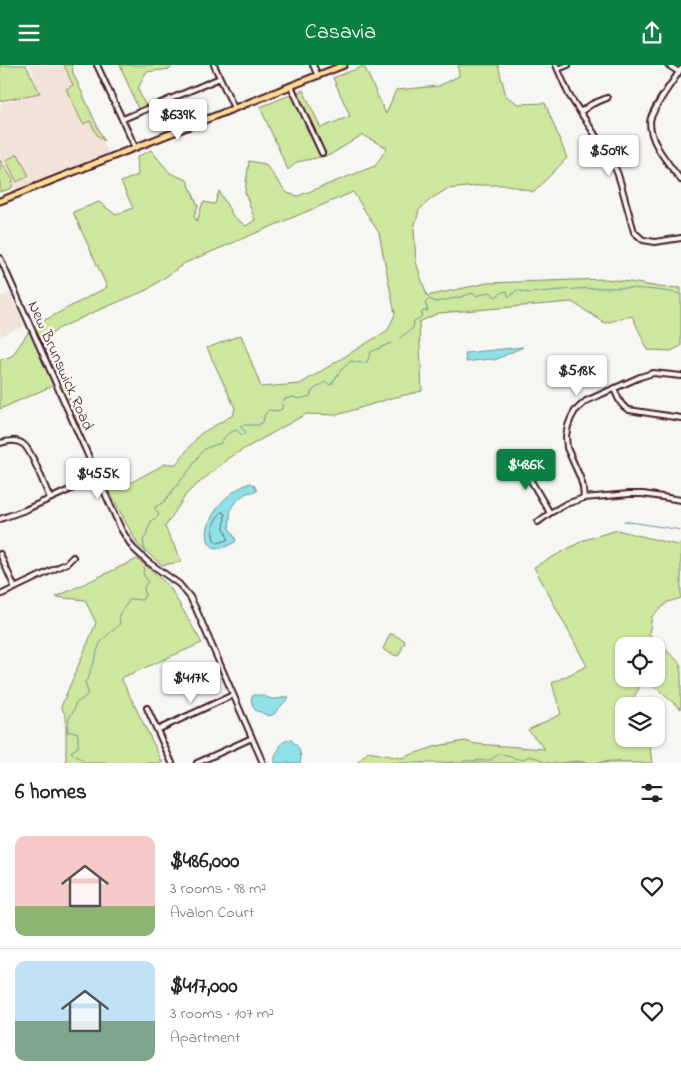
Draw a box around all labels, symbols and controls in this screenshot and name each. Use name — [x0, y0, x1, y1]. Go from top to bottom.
text: Casavia — [305, 17, 376, 49]
icon: menu — [15, 19, 43, 47]
icon: share — [638, 19, 666, 47]
pin: $639K — [143, 99, 213, 141]
text: $639K — [160, 103, 196, 127]
pin: $509K — [574, 135, 644, 177]
text: $509K — [590, 139, 628, 163]
street label: New Brunswick Road — [21, 297, 100, 434]
pin: $518K — [542, 355, 612, 397]
text: $518K — [558, 359, 596, 383]
pin: $486K — [491, 449, 561, 491]
text: $486K — [507, 453, 545, 477]
pin: $455K — [63, 457, 133, 500]
text: $455K — [77, 462, 119, 486]
map controls — [615, 637, 665, 747]
button: locate — [615, 637, 665, 687]
pin: $417K — [156, 661, 226, 704]
text: $417K — [173, 666, 209, 690]
button: layers — [615, 697, 665, 747]
text: 6 homes — [15, 778, 87, 808]
icon: filters — [638, 779, 666, 807]
text: $486,000 — [170, 847, 239, 877]
icon: home — [55, 856, 115, 916]
icon: heart — [638, 872, 666, 900]
text: 3 rooms · 98 m² — [170, 877, 266, 901]
text: Avalon Court — [170, 901, 254, 925]
text: $417,000 — [170, 972, 238, 1002]
icon: home — [55, 981, 115, 1041]
icon: heart — [638, 997, 666, 1025]
text: 3 rooms · 107 m² — [170, 1002, 274, 1026]
text: Apartment — [170, 1026, 240, 1050]

